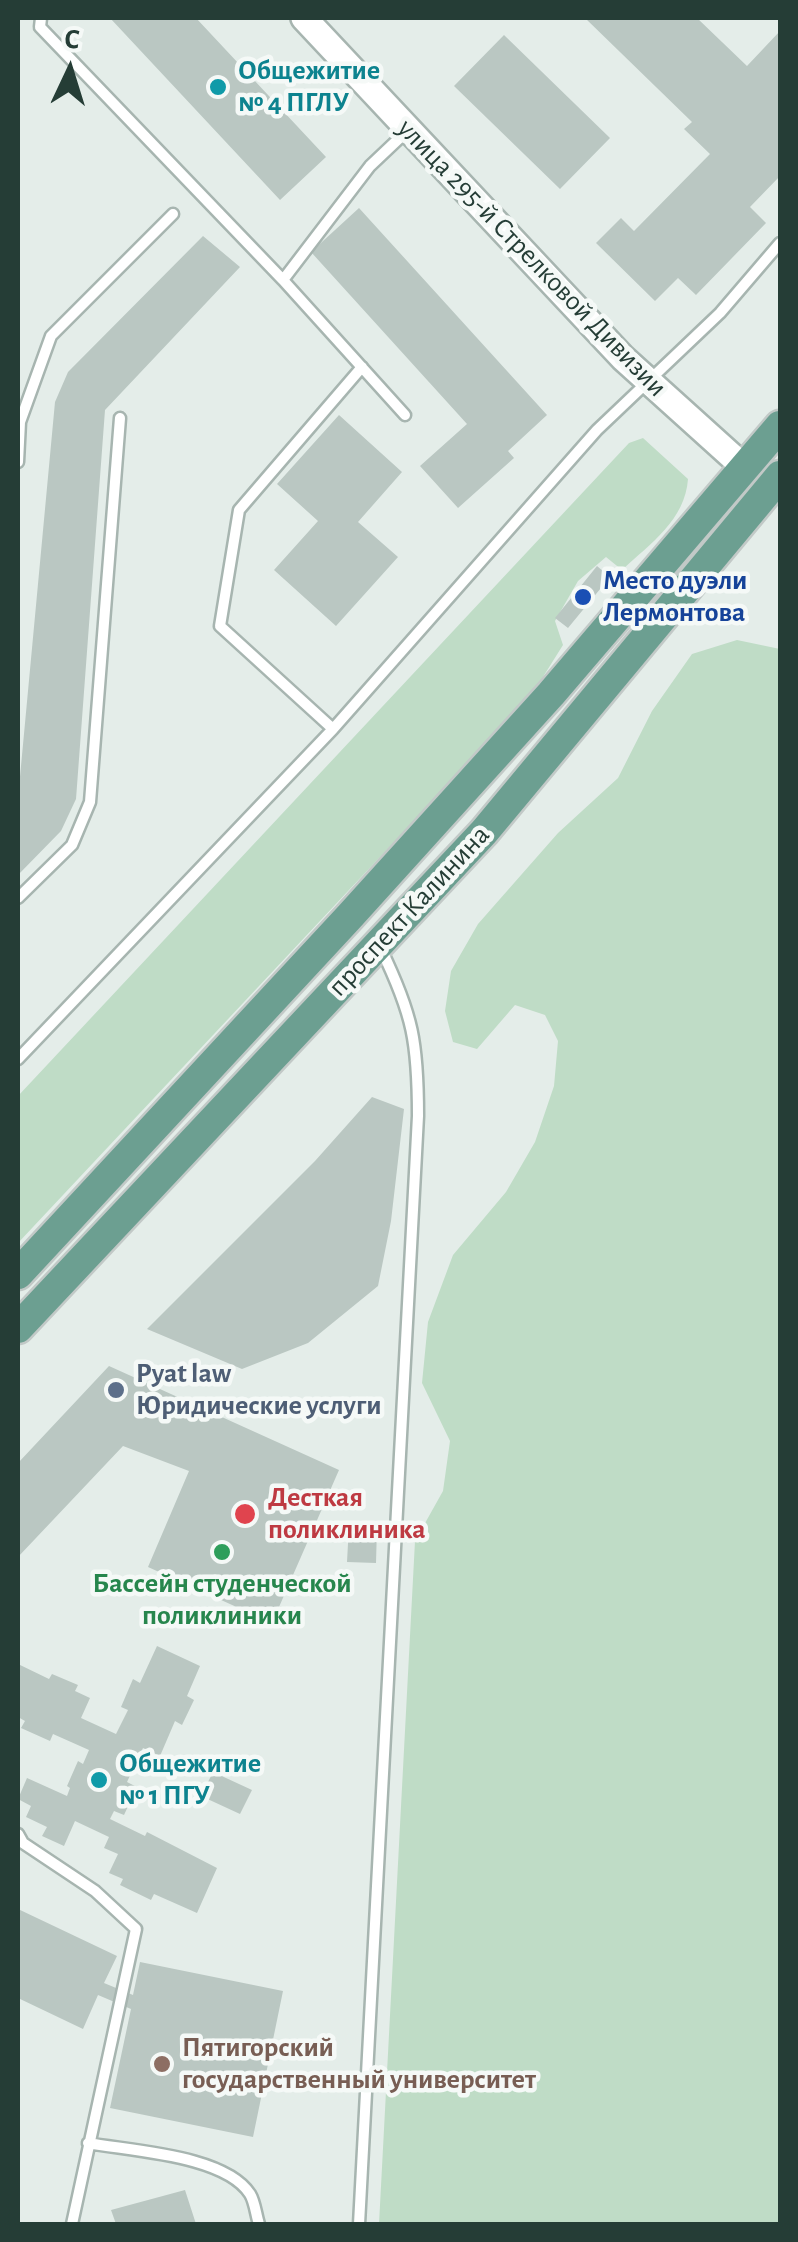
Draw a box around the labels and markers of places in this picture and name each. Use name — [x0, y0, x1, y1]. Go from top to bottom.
place label: Общежитие № 4 ПГЛУ — [238, 54, 380, 120]
marker: Общежитие № 4 ПГЛУ — [207, 76, 229, 98]
place label: Место дуэли Лермонтова — [603, 564, 747, 630]
marker: Место дуэли Лермонтова — [572, 586, 594, 608]
place label: Pyat law Юридические услуги — [136, 1357, 382, 1423]
marker: Pyat law Юридические услуги — [105, 1379, 127, 1401]
place label: Десткая поликлиника — [268, 1481, 426, 1547]
marker: Десткая поликлиника — [232, 1501, 258, 1527]
marker: Бассейн студенческой поликлиники — [211, 1541, 233, 1563]
place label: Бассейн студенческой поликлиники — [92, 1567, 352, 1633]
place label: Общежитие № 1 ПГУ — [119, 1747, 261, 1813]
marker: Общежитие № 1 ПГУ — [88, 1769, 110, 1791]
place label: Пятигорский государственный университет — [182, 2031, 536, 2097]
marker: Пятигорский государственный университет — [151, 2053, 173, 2075]

